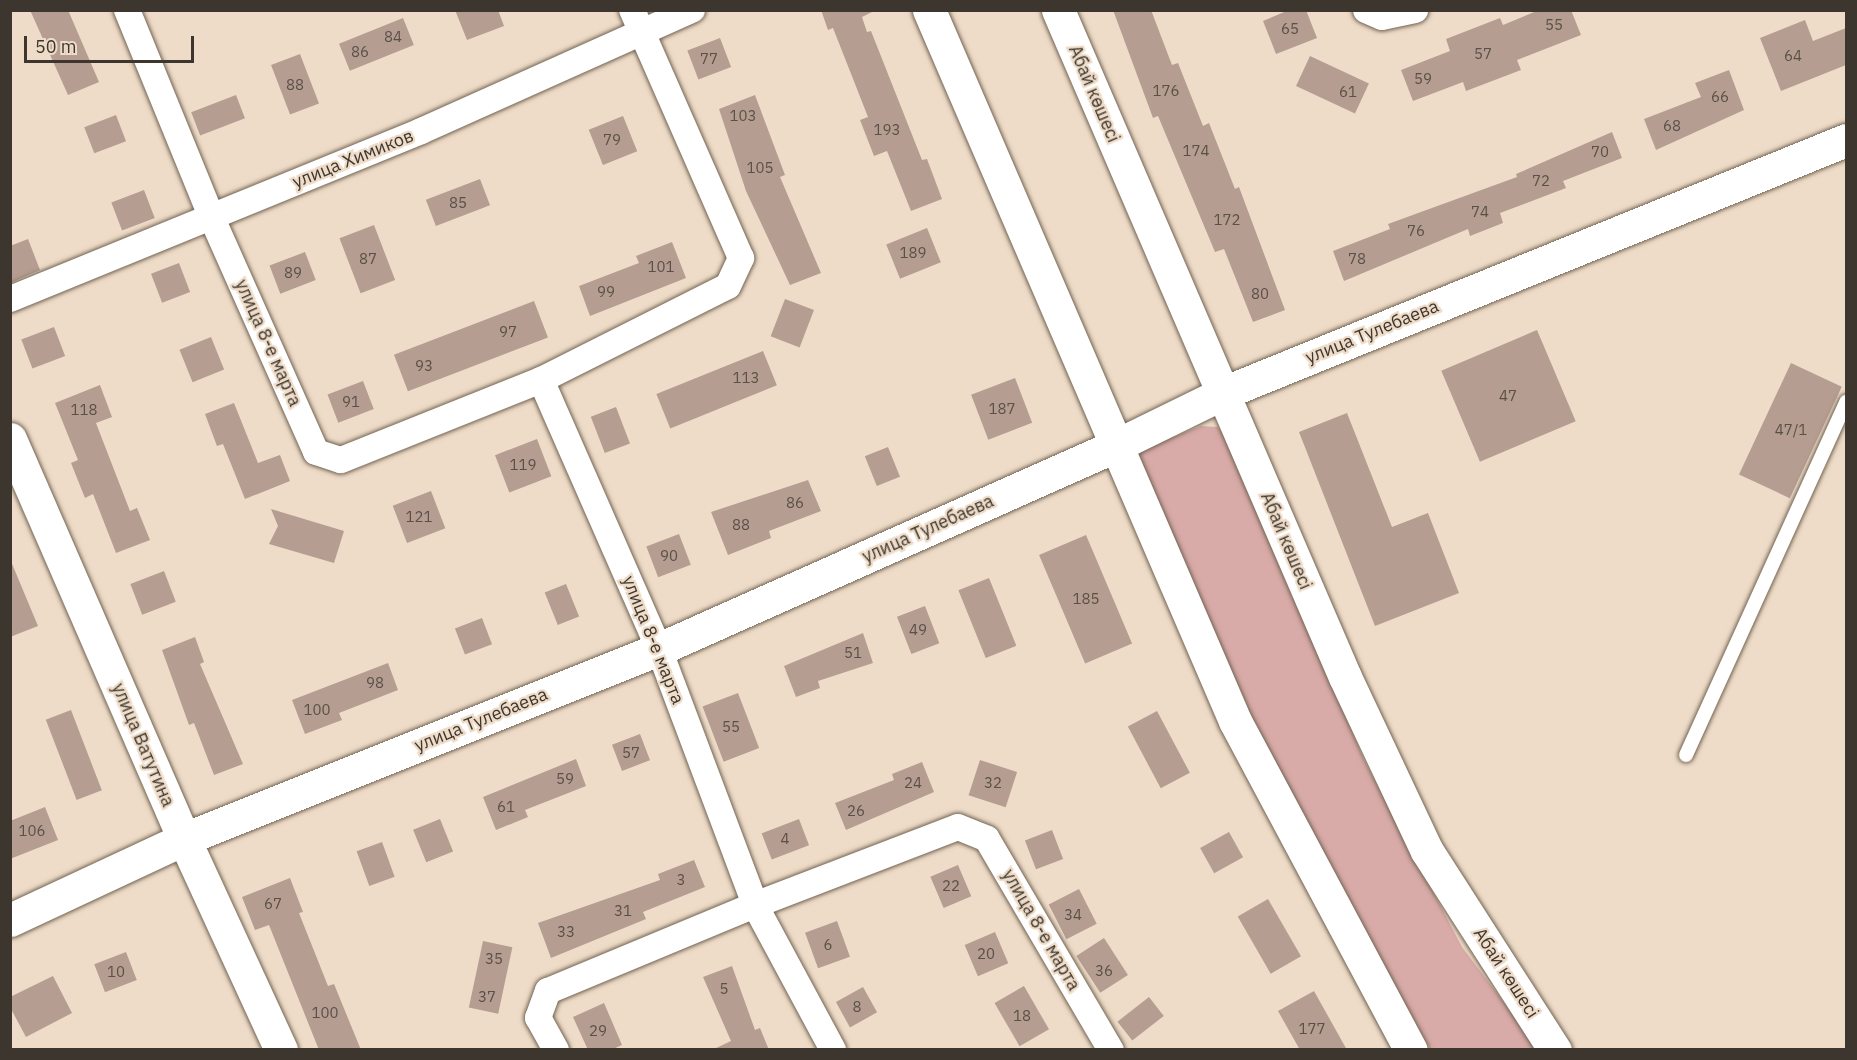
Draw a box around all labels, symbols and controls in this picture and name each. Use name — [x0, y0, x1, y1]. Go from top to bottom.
house number: 55 — [1545, 16, 1563, 34]
house number: 65 — [1281, 20, 1299, 38]
scale bar — [27, 24, 196, 62]
house number: 84 — [384, 28, 402, 46]
text: 50 m — [35, 35, 77, 58]
street label: Абай көшесі — [1064, 42, 1124, 146]
house number: 86 — [351, 43, 369, 61]
house number: 57 — [1474, 45, 1492, 63]
house number: 64 — [1784, 47, 1802, 65]
house number: 77 — [700, 50, 718, 68]
house number: 59 — [1414, 70, 1432, 88]
house number: 88 — [286, 76, 304, 94]
house number: 176 — [1153, 82, 1179, 100]
house number: 61 — [1339, 83, 1357, 101]
house number: 66 — [1711, 88, 1729, 106]
house number: 103 — [730, 107, 756, 125]
house number: 68 — [1663, 117, 1681, 135]
house number: 193 — [874, 121, 900, 139]
street label: улица Химиков — [289, 125, 417, 193]
house number: 79 — [603, 131, 621, 149]
house number: 174 — [1183, 142, 1209, 160]
house number: 70 — [1591, 143, 1609, 161]
house number: 105 — [747, 159, 773, 177]
house number: 72 — [1532, 172, 1550, 190]
house number: 85 — [449, 194, 467, 212]
house number: 74 — [1471, 203, 1489, 221]
house number: 172 — [1214, 211, 1240, 229]
house number: 76 — [1407, 222, 1425, 240]
house number: 189 — [900, 244, 926, 262]
house number: 87 — [359, 250, 377, 268]
house number: 78 — [1348, 250, 1366, 268]
house number: 101 — [648, 258, 674, 276]
house number: 89 — [284, 264, 302, 282]
street label: улица 8-е марта — [230, 276, 306, 410]
house number: 99 — [597, 283, 615, 301]
house number: 80 — [1251, 285, 1269, 303]
street label: улица Тулебаева — [1302, 295, 1442, 369]
house number: 97 — [499, 323, 517, 341]
house number: 93 — [415, 357, 433, 375]
house number: 113 — [733, 369, 759, 387]
house number: 47 — [1499, 387, 1517, 405]
house number: 91 — [342, 393, 360, 411]
house number: 187 — [989, 400, 1015, 418]
house number: 118 — [71, 401, 97, 419]
house number: 47/1 — [1775, 421, 1807, 439]
house number: 119 — [510, 456, 536, 474]
street label: Абай көшесі — [1256, 489, 1316, 593]
street label: улица Тулебаева — [859, 490, 997, 568]
house number: 86 — [786, 494, 804, 512]
house number: 121 — [406, 508, 432, 526]
house number: 88 — [732, 516, 750, 534]
house number: 90 — [660, 547, 678, 565]
street label: улица 8-е марта — [617, 573, 689, 707]
house number: 185 — [1073, 590, 1099, 608]
house number: 49 — [909, 621, 927, 639]
house number: 51 — [844, 644, 862, 662]
house number: 98 — [366, 674, 384, 692]
street label: улица Ватутина — [107, 680, 179, 810]
street label: улица Тулебаева — [411, 683, 551, 757]
house number: 100 — [304, 701, 330, 719]
house number: 55 — [722, 718, 740, 736]
house number: 57 — [622, 744, 640, 762]
house number: 59 — [556, 770, 574, 788]
house number: 24 — [904, 774, 922, 792]
house number: 32 — [984, 774, 1002, 792]
house number: 61 — [497, 798, 515, 816]
house number: 26 — [847, 802, 865, 820]
house number: 106 — [19, 822, 45, 840]
house number: 4 — [781, 830, 789, 848]
street label: улица 8-е марта — [997, 865, 1085, 995]
house number: 3 — [677, 871, 685, 889]
house number: 22 — [942, 877, 960, 895]
house number: 67 — [264, 895, 282, 913]
house number: 31 — [614, 902, 632, 920]
house number: 34 — [1064, 906, 1082, 924]
house number: 33 — [557, 923, 575, 941]
street label: Абай көшесі — [1469, 924, 1543, 1022]
house number: 6 — [824, 936, 832, 954]
house number: 20 — [977, 945, 995, 963]
house number: 35 — [485, 950, 503, 968]
house number: 36 — [1095, 962, 1113, 980]
house number: 10 — [107, 963, 125, 981]
house number: 5 — [720, 980, 728, 998]
house number: 37 — [478, 988, 496, 1006]
house number: 8 — [853, 998, 861, 1016]
house number: 100 — [312, 1004, 338, 1022]
house number: 18 — [1013, 1007, 1031, 1025]
house number: 177 — [1299, 1020, 1325, 1038]
house number: 29 — [589, 1022, 607, 1040]

